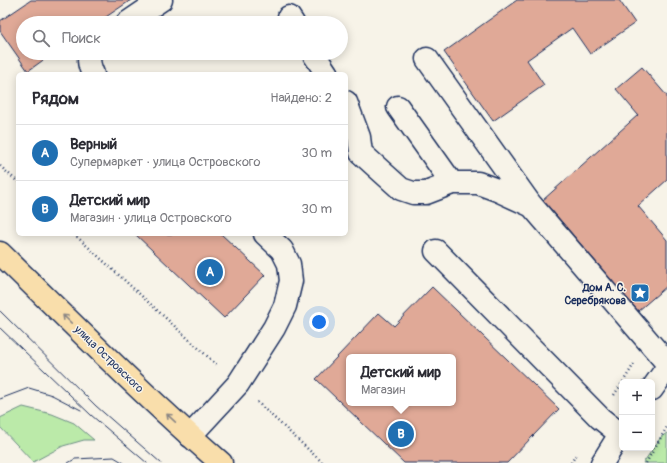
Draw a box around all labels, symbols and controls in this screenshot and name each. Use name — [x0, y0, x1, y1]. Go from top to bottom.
search box — [16, 16, 348, 60]
icon: search — [30, 27, 52, 49]
text: Поиск — [62, 29, 101, 48]
text: Рядом — [32, 88, 79, 109]
text: Найдено: 2 — [270, 90, 332, 106]
text: Верный — [70, 135, 117, 154]
text: A — [41, 145, 49, 161]
text: 30 m — [302, 145, 332, 161]
text: Супермаркет · улица Островского — [70, 154, 260, 170]
text: Детский мир — [70, 191, 150, 210]
text: B — [41, 201, 49, 217]
text: 30 m — [302, 201, 332, 217]
text: Магазин · улица Островского — [70, 210, 232, 226]
pin: A — [197, 257, 223, 287]
place label: Дом А. С. Серебрякова — [564, 281, 626, 307]
place icon: Дом А. С. Серебрякова — [629, 282, 651, 304]
your location — [309, 312, 329, 332]
one-way arrow — [62, 314, 72, 323]
street label: улица Островского — [71, 322, 146, 395]
popup — [346, 354, 456, 406]
text: Детский мир — [361, 363, 441, 382]
map controls — [619, 379, 655, 451]
button: + — [619, 379, 655, 415]
text: Магазин — [361, 382, 405, 398]
one-way arrow — [166, 414, 176, 423]
button: − — [619, 415, 655, 451]
pin: B — [388, 419, 414, 449]

